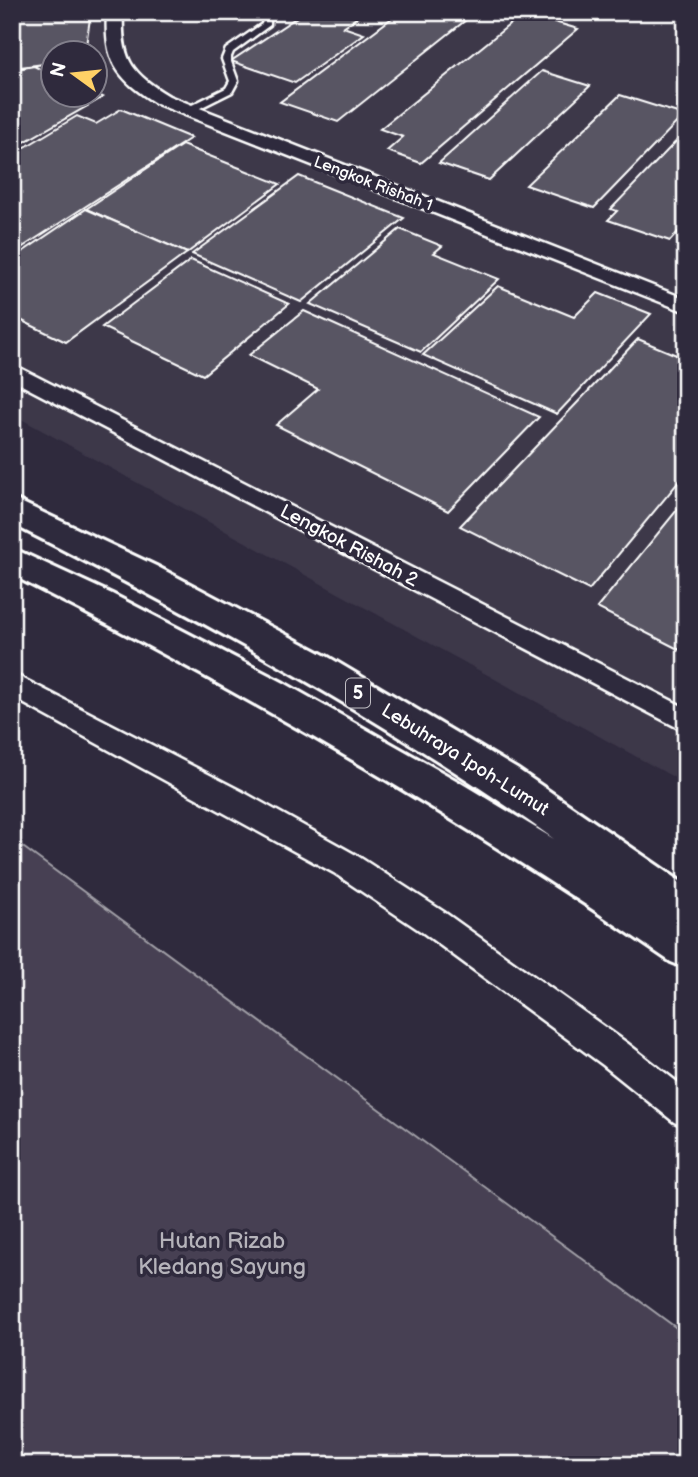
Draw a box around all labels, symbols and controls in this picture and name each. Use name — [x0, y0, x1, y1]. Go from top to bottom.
north arrow — [38, 38, 108, 108]
text: N — [46, 60, 72, 80]
street label: Lengkok Rishah 1 — [311, 153, 435, 215]
street label: Lengkok Rishah 2 — [276, 500, 423, 592]
road number: 5 — [346, 678, 370, 708]
street label: Lebuhraya Ipoh-Lumut — [377, 699, 553, 821]
park label: Hutan Rizab Kledang Sayung — [138, 1227, 306, 1281]

